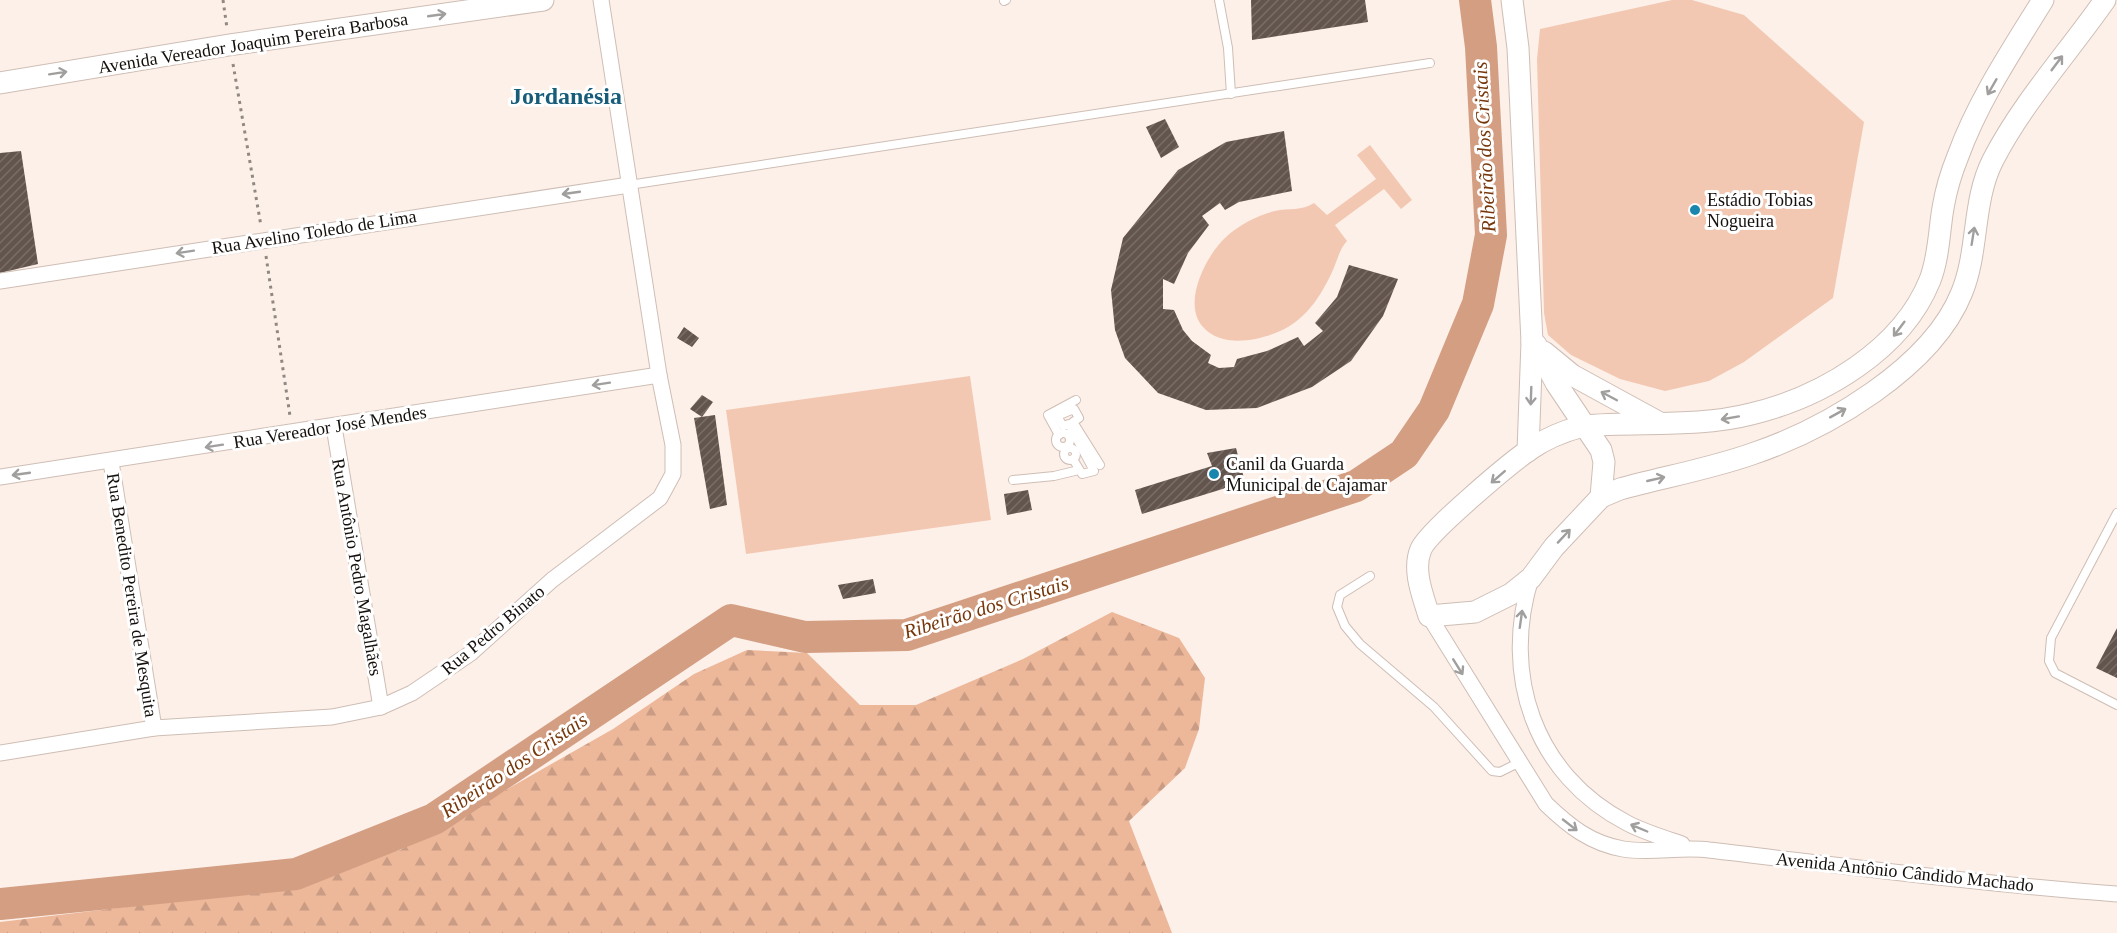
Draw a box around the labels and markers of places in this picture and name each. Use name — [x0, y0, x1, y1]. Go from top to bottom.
place label: Estádio Tobias Nogueira — [1707, 190, 1813, 231]
marker: Estádio Tobias Nogueira — [1688, 203, 1702, 217]
place label: Canil da Guarda Municipal de Cajamar — [1226, 454, 1387, 495]
marker: Canil da Guarda Municipal de Cajamar — [1207, 467, 1221, 481]

